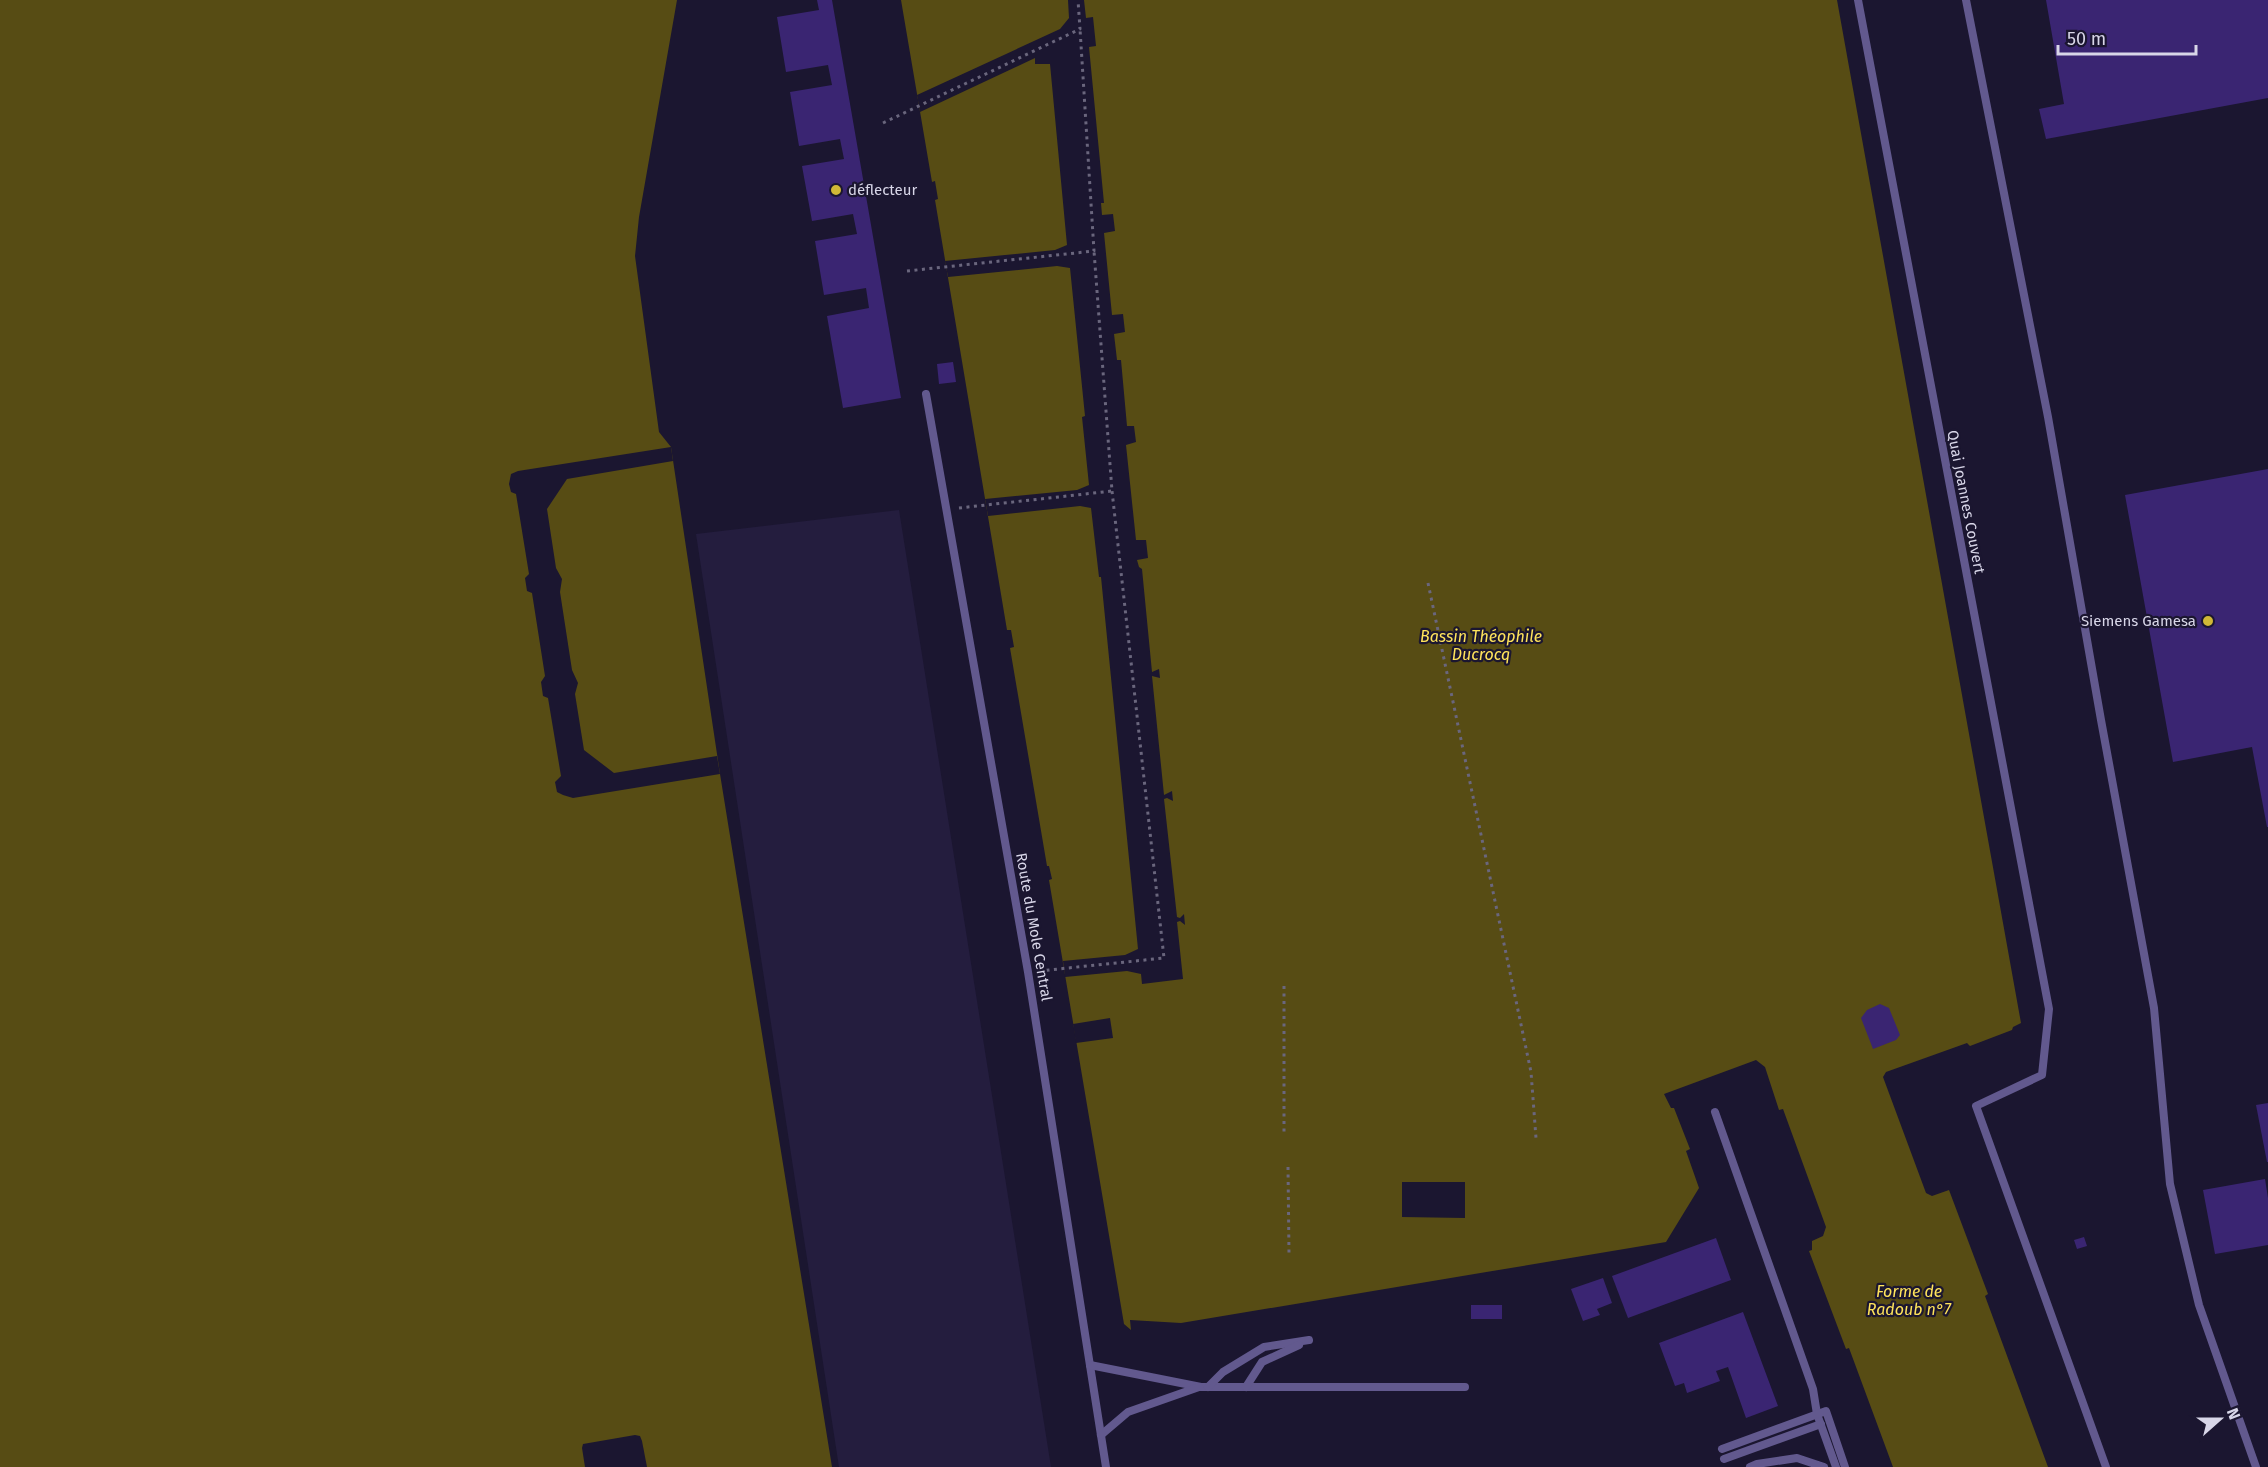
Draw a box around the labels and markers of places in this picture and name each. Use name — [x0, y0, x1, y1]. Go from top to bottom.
place label: déflecteur — [848, 181, 917, 199]
marker: déflecteur — [829, 183, 843, 197]
place label: Siemens Gamesa — [2081, 612, 2196, 630]
marker: Siemens Gamesa — [2201, 614, 2215, 628]

